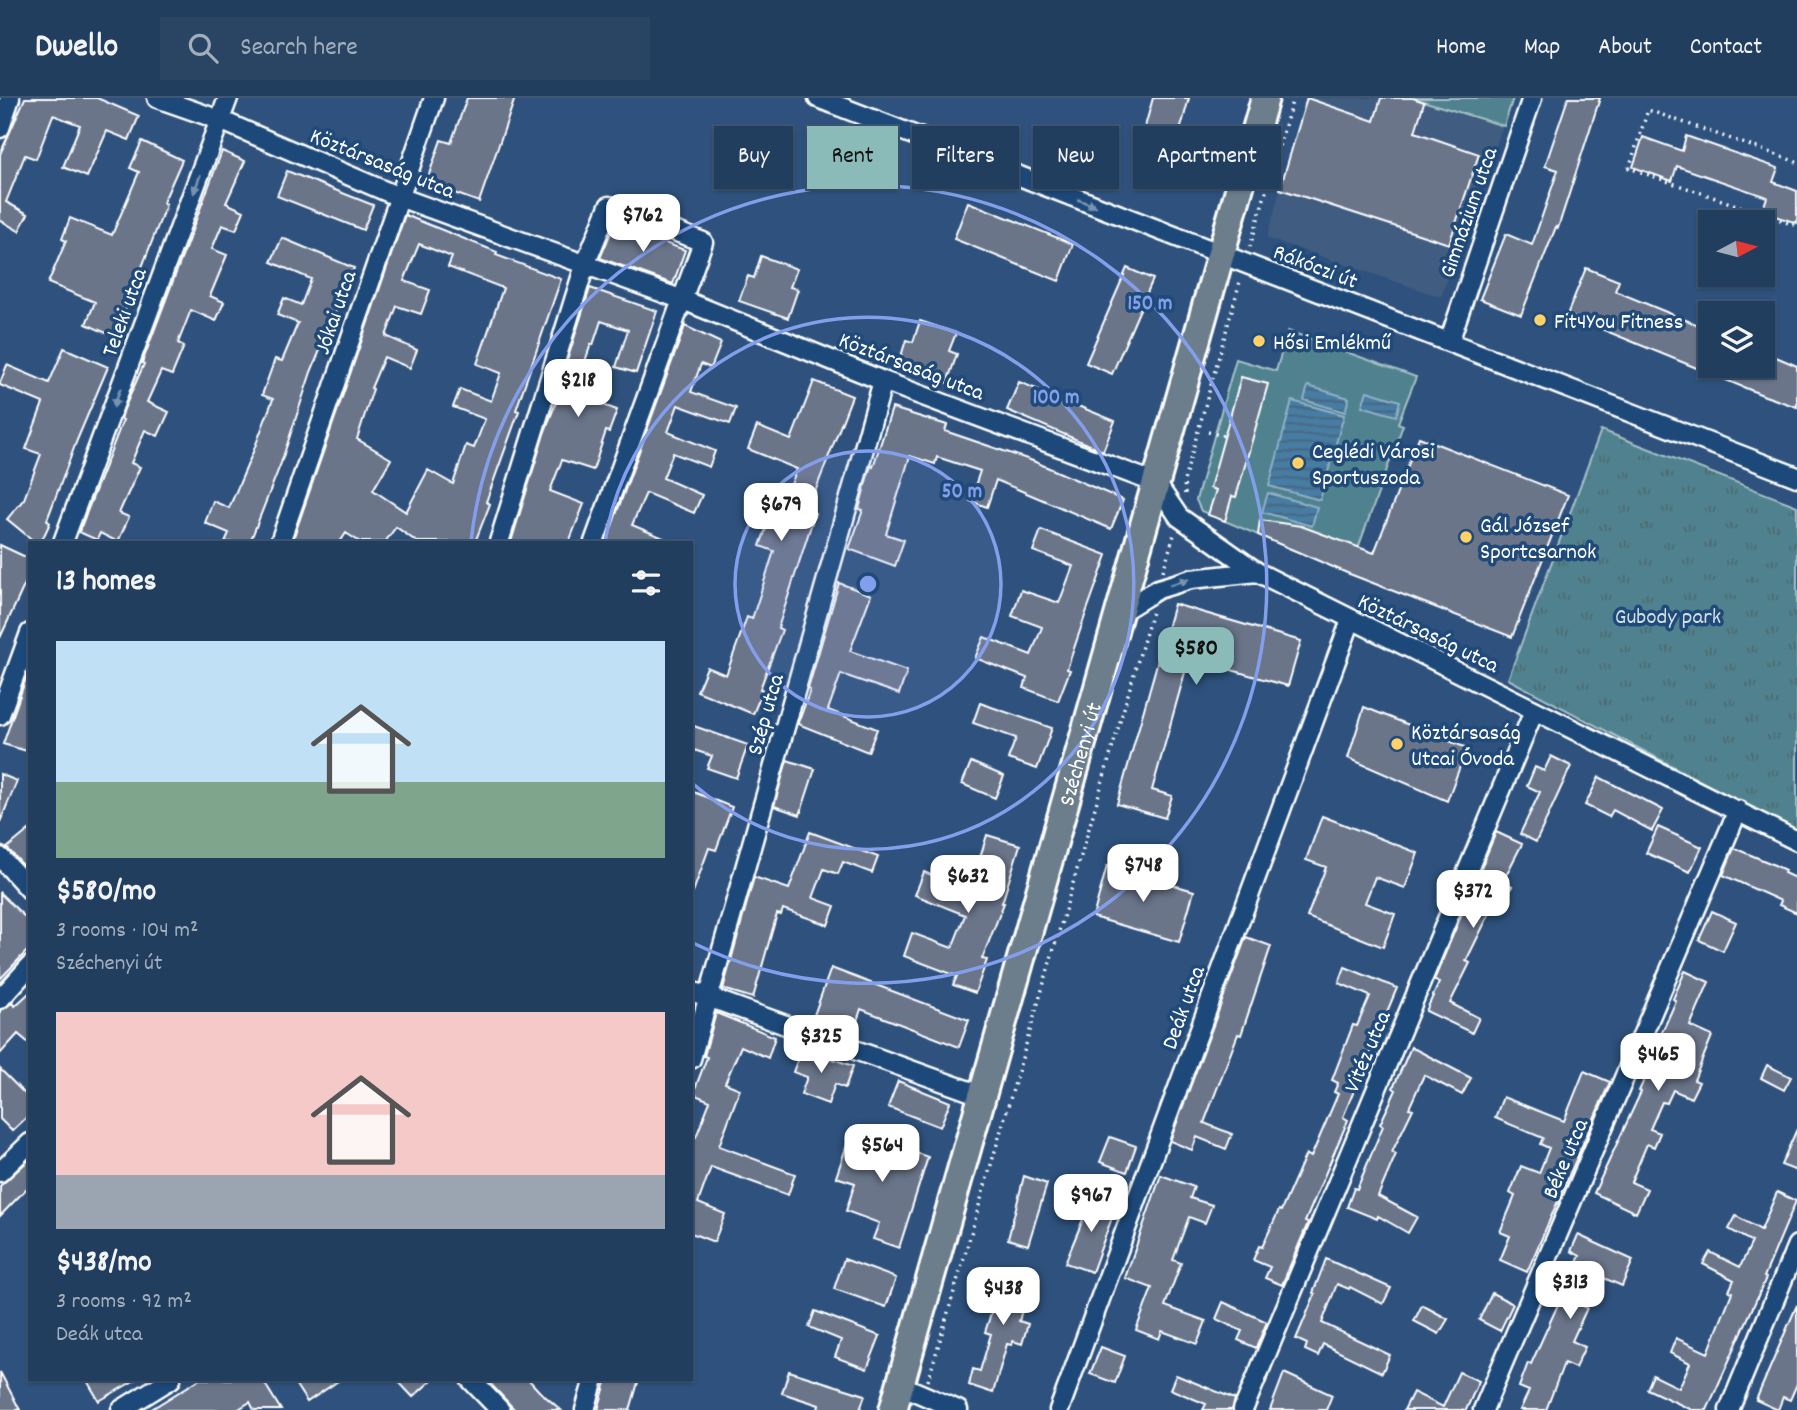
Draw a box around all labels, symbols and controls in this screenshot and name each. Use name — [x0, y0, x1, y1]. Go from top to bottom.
search box — [160, 17, 650, 80]
text: Dwello — [35, 25, 118, 72]
icon: search — [184, 29, 222, 67]
text: Search here — [240, 30, 358, 67]
text: Home — [1436, 31, 1486, 65]
text: Map — [1524, 31, 1560, 65]
text: About — [1598, 31, 1652, 65]
text: Contact — [1690, 31, 1762, 65]
street label: Köztársaság utca — [304, 121, 460, 210]
chip: Buy — [714, 126, 793, 189]
chip: Rent — [807, 126, 898, 189]
chip: Filters — [912, 126, 1019, 189]
chip: New — [1033, 126, 1119, 189]
chip: Apartment — [1133, 126, 1281, 189]
street label: Gimnázium utca — [1433, 142, 1508, 283]
one-way arrow — [191, 174, 202, 195]
pin: $762 — [602, 194, 684, 254]
one-way arrow — [1077, 197, 1098, 208]
text: $762 — [622, 200, 664, 233]
north arrow — [1698, 210, 1774, 287]
map controls — [1698, 210, 1775, 378]
street label: Rákóczi út — [1268, 237, 1362, 299]
street label: Teleki utca — [95, 263, 158, 362]
street label: Jókai utca — [308, 266, 367, 360]
text: 150 m — [1127, 290, 1173, 320]
button: layers — [1698, 301, 1775, 378]
place label: Fit4You Fitness — [1554, 307, 1683, 340]
marker: Fit4You Fitness — [1532, 312, 1548, 328]
street label: Köztársaság utca — [833, 325, 989, 412]
place label: Hősi Emlékmű — [1273, 328, 1392, 361]
marker: Hősi Emlékmű — [1251, 333, 1267, 349]
pin: $218 — [537, 360, 619, 419]
text: $218 — [560, 365, 596, 398]
text: 100 m — [1033, 384, 1079, 414]
one-way arrow — [111, 387, 122, 408]
place label: Ceglédi Városi Sportuszoda — [1312, 437, 1434, 496]
marker: Ceglédi Városi Sportuszoda — [1290, 455, 1306, 471]
text: 50 m — [942, 478, 982, 508]
pin: $679 — [740, 484, 822, 543]
text: $679 — [760, 489, 802, 522]
place label: Gál József Sportcsarnok — [1480, 511, 1597, 570]
marker: Gál József Sportcsarnok — [1458, 529, 1474, 545]
text: 13 homes — [56, 562, 156, 605]
icon: filters — [627, 564, 665, 602]
centre of rings — [856, 572, 880, 596]
one-way arrow — [1169, 577, 1190, 587]
street label: Köztársaság utca — [1351, 587, 1505, 684]
park label: Gubody park — [1615, 602, 1721, 635]
pin: $580 — [1155, 628, 1237, 687]
text: $580 — [1174, 633, 1218, 666]
street label: Szép utca — [740, 669, 795, 759]
icon: home — [298, 686, 424, 812]
street label: Széchenyi út — [1052, 699, 1113, 811]
place label: Köztársaság Utcai Óvoda — [1411, 718, 1521, 777]
marker: Köztársaság Utcai Óvoda — [1389, 736, 1405, 752]
pin: $748 — [1102, 844, 1184, 904]
text: $748 — [1123, 850, 1163, 883]
pin: $632 — [927, 856, 1009, 915]
text: $632 — [946, 861, 990, 894]
pin: $372 — [1432, 870, 1514, 930]
text: $580/mo — [56, 872, 156, 915]
text: $372 — [1453, 876, 1493, 909]
text: 3 rooms · 104 m² — [56, 915, 198, 948]
text: Széchenyi út — [56, 948, 163, 981]
street label: Deák utca — [1155, 961, 1216, 1055]
street label: Vitéz utca — [1337, 1005, 1402, 1098]
pin: $325 — [780, 1016, 862, 1075]
text: $325 — [800, 1021, 842, 1054]
pin: $465 — [1617, 1034, 1699, 1093]
text: $465 — [1636, 1039, 1680, 1072]
icon: home — [298, 1057, 424, 1183]
street label: Béke utca — [1536, 1113, 1599, 1205]
pin: $564 — [841, 1124, 923, 1184]
text: $564 — [860, 1130, 904, 1163]
pin: $967 — [1050, 1174, 1132, 1234]
text: $967 — [1070, 1180, 1112, 1213]
text: $438/mo — [56, 1243, 152, 1286]
pin: $313 — [1529, 1262, 1611, 1321]
text: $313 — [1551, 1267, 1589, 1300]
pin: $438 — [962, 1268, 1044, 1327]
text: $438 — [983, 1273, 1023, 1306]
text: 3 rooms · 92 m² — [56, 1286, 192, 1319]
text: Deák utca — [56, 1319, 143, 1352]

